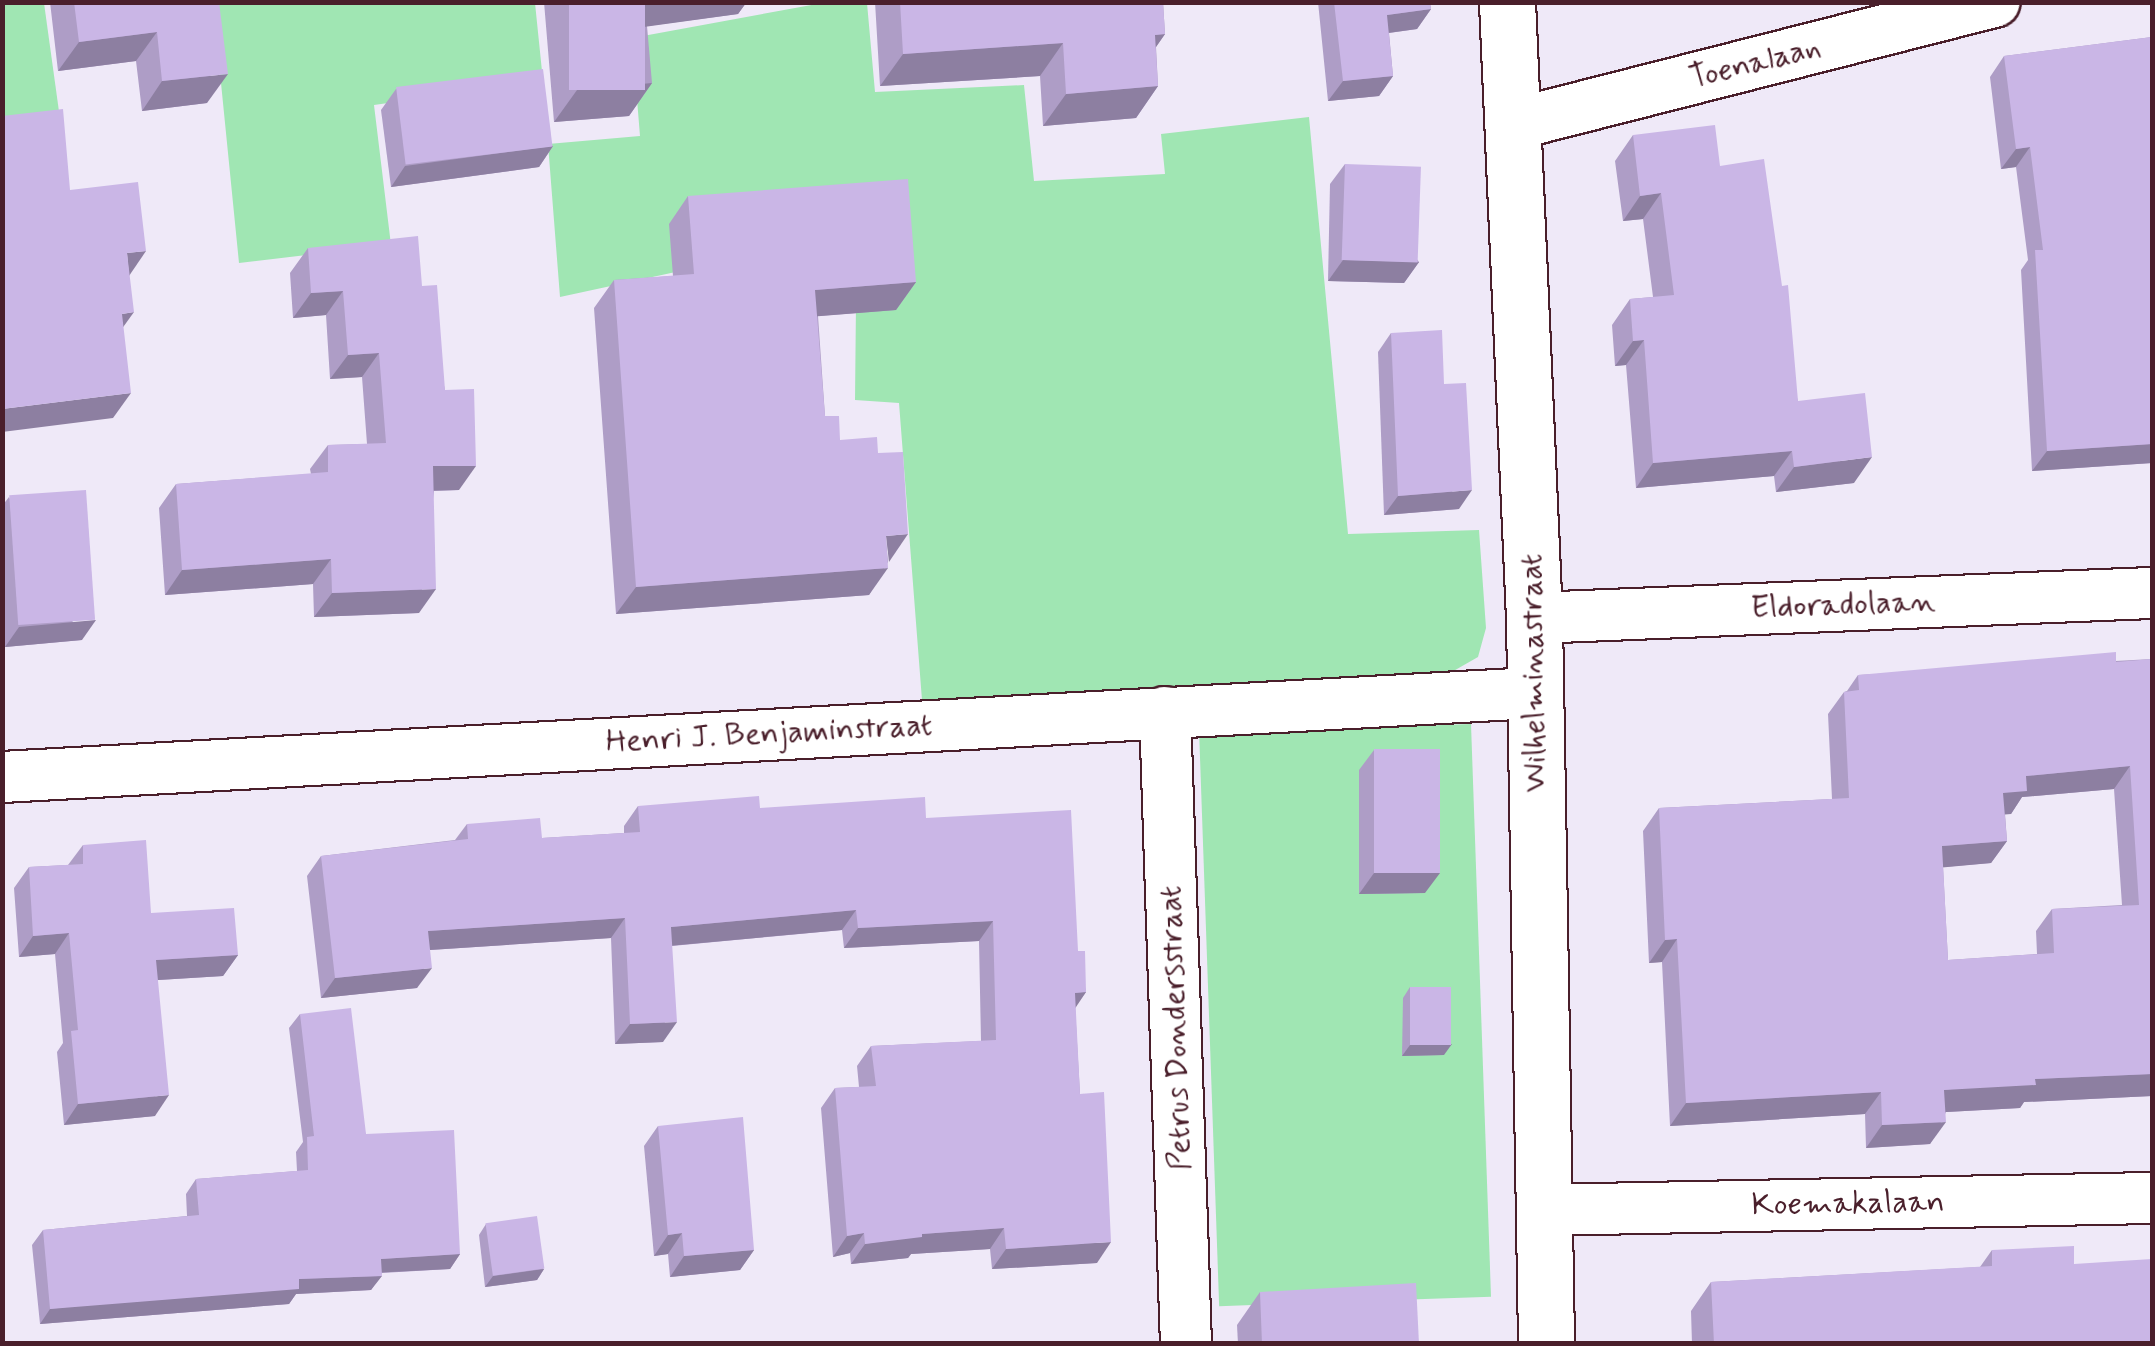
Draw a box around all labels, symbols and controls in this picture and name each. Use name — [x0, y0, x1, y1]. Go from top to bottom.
street label: Toenalaan — [1685, 28, 1825, 98]
street label: Wilhelminastraat — [1513, 553, 1555, 793]
street label: Eldoradolaan — [1750, 583, 1936, 627]
street label: Henri J. Benjaminstraat — [605, 706, 933, 762]
street label: Petrus Dondersstraat — [1152, 886, 1200, 1170]
street label: Koemakalaan — [1751, 1183, 1945, 1225]

